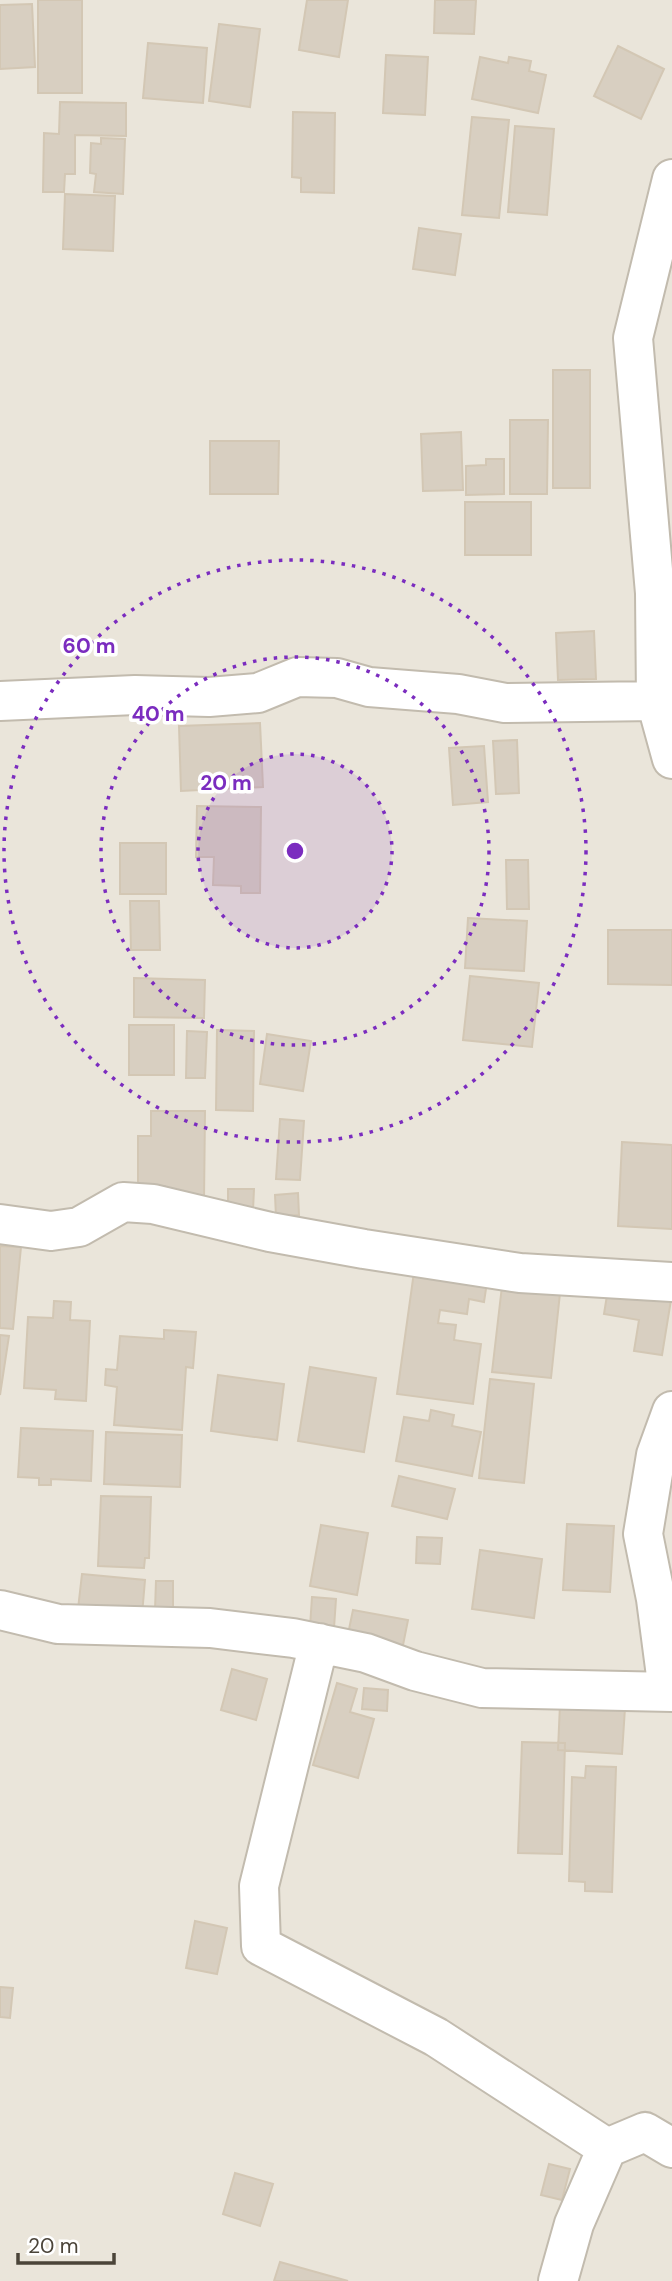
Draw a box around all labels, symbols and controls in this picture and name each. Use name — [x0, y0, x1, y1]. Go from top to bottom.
text: 60 m — [63, 632, 115, 660]
text: 40 m — [131, 700, 185, 728]
text: 20 m — [200, 769, 252, 797]
centre of rings — [283, 839, 307, 863]
scale bar — [18, 2222, 114, 2266]
text: 20 m — [28, 2232, 79, 2260]

